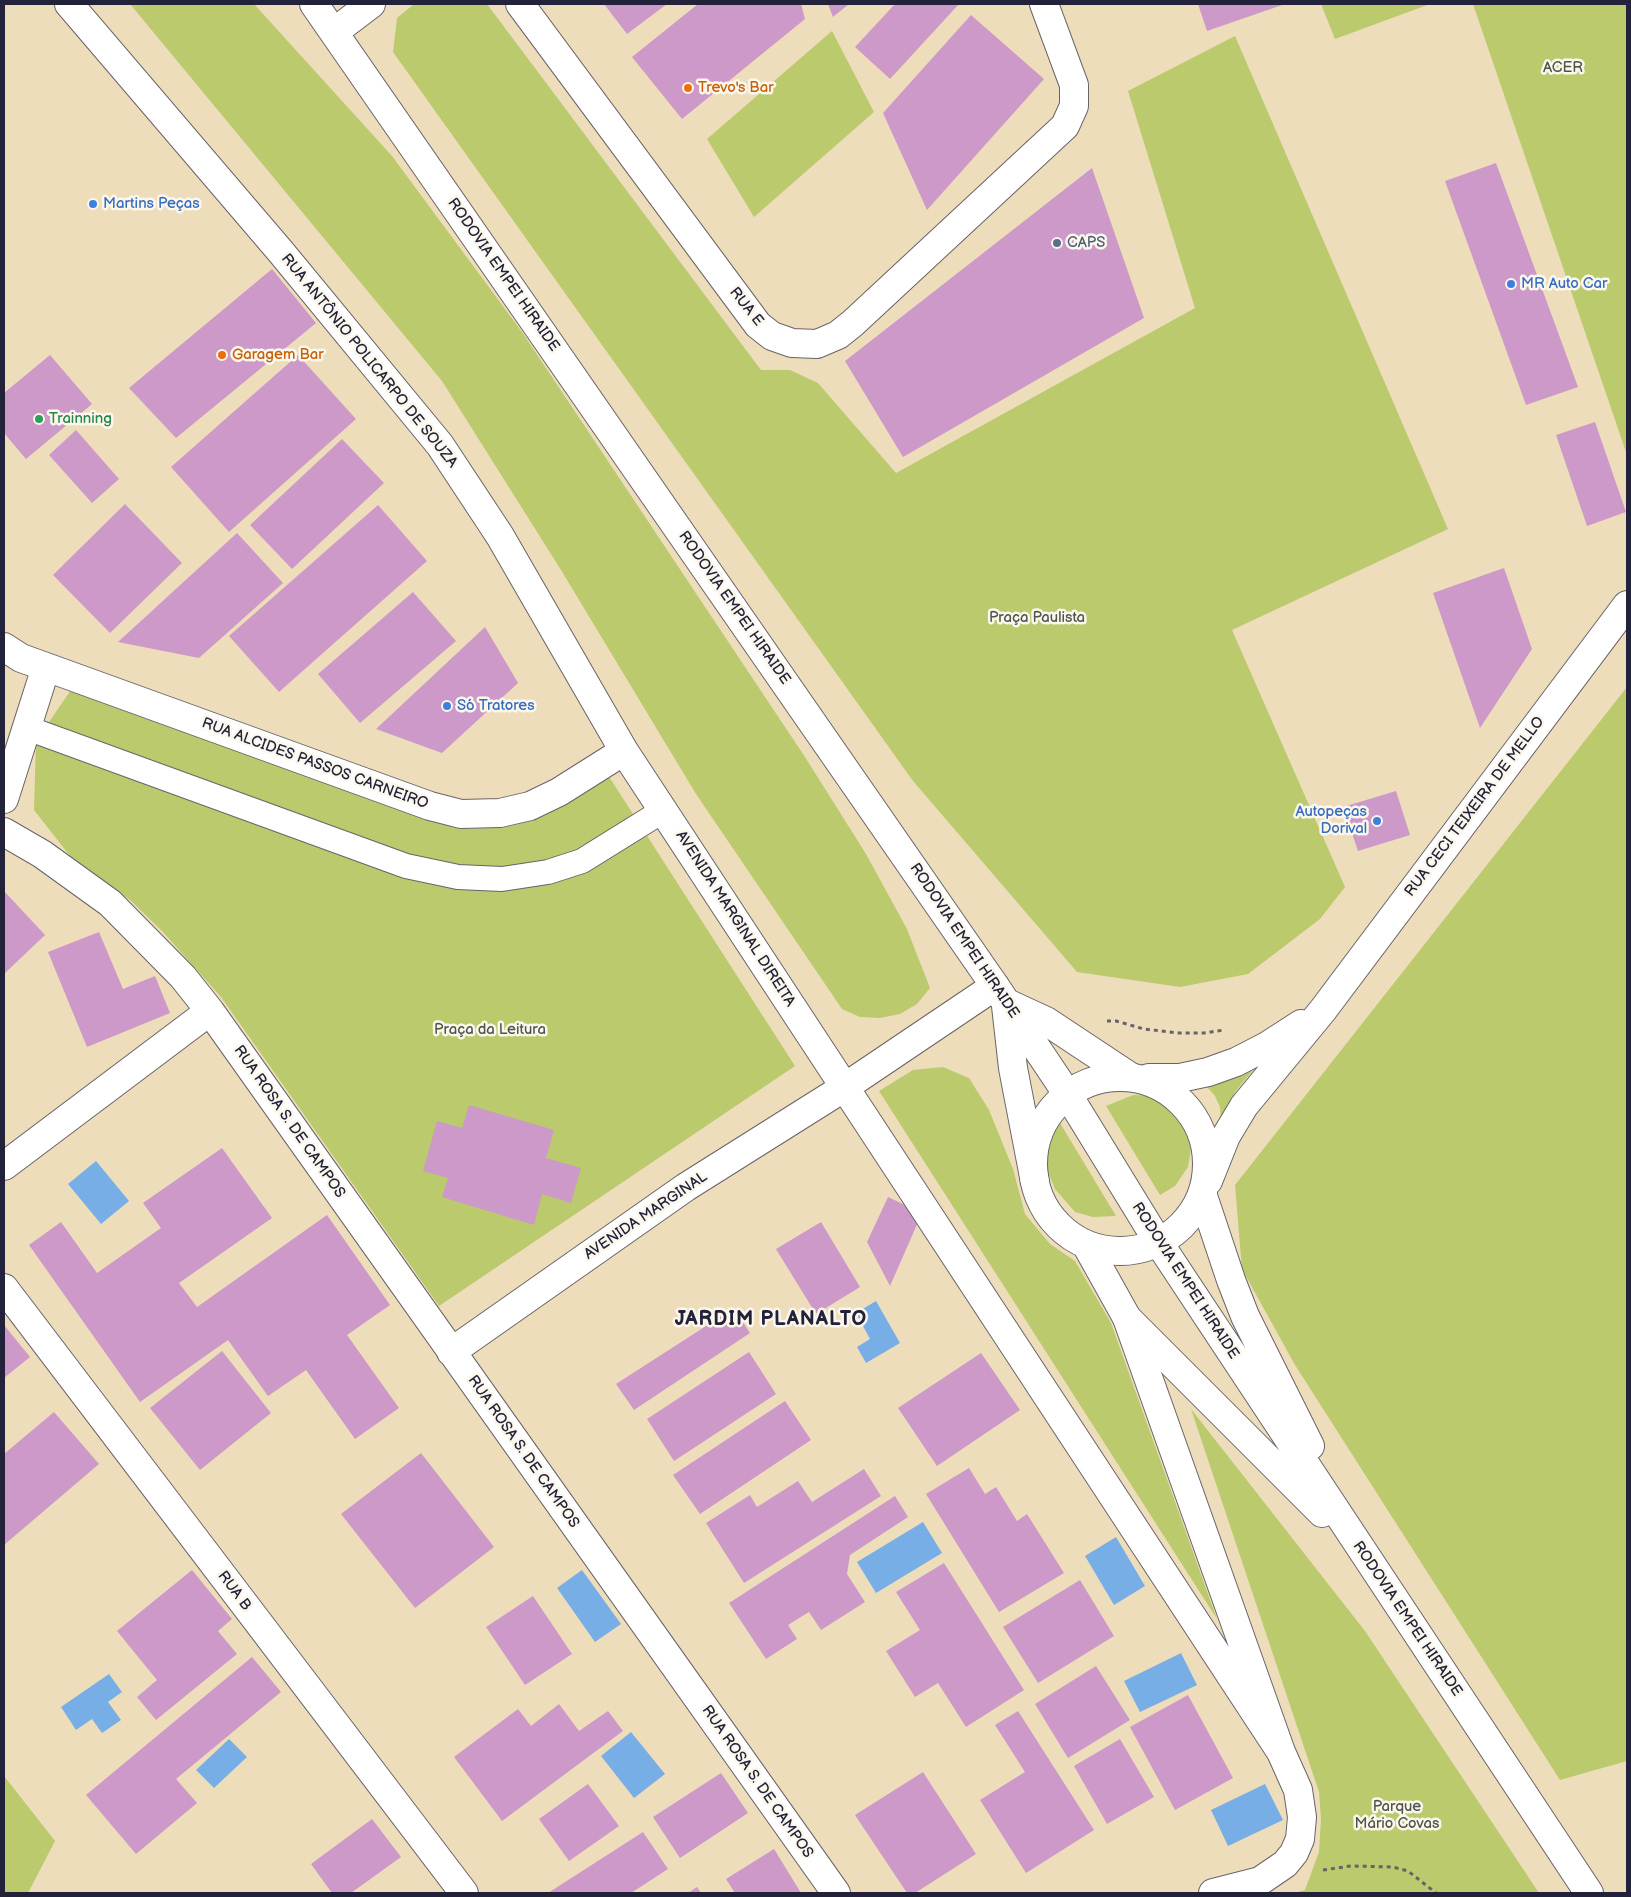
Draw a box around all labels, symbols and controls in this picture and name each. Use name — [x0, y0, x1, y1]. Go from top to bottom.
park label: ACER — [1543, 59, 1583, 77]
place label: Trevo's Bar — [698, 79, 774, 97]
marker: Trevo's Bar — [682, 82, 694, 94]
place label: Martins Peças — [103, 195, 200, 213]
street label: RODOVIA EMPEI HIRAIDE — [443, 195, 563, 355]
marker: Martins Peças — [87, 198, 99, 210]
place label: CAPS — [1067, 234, 1105, 252]
marker: CAPS — [1051, 237, 1063, 249]
street label: RUA ANTÔNIO POLICARPO DE SOUZA — [277, 250, 461, 472]
place label: MR Auto Car — [1521, 275, 1607, 293]
marker: MR Auto Car — [1505, 278, 1517, 290]
street label: RUA E — [725, 284, 767, 330]
place label: Garagem Bar — [232, 346, 324, 364]
marker: Garagem Bar — [216, 349, 228, 361]
place label: Trainning — [49, 410, 112, 428]
marker: Trainning — [33, 413, 45, 425]
street label: RODOVIA EMPEI HIRAIDE — [674, 528, 794, 688]
park label: Praça Paulista — [989, 609, 1085, 627]
place label: Só Tratores — [457, 697, 535, 715]
marker: Só Tratores — [441, 700, 453, 712]
street label: RUA CECI TEIXEIRA DE MELLO — [1401, 713, 1549, 901]
street label: RUA ALCIDES PASSOS CARNEIRO — [199, 715, 431, 813]
place label: Autopeças Dorival — [1295, 803, 1367, 838]
marker: Autopeças Dorival — [1371, 815, 1383, 827]
street label: AVENIDA MARGINAL DIREITA — [671, 828, 799, 1010]
street label: RODOVIA EMPEI HIRAIDE — [905, 860, 1023, 1022]
park label: Praça da Leitura — [434, 1021, 546, 1039]
street label: RUA ROSA S. DE CAMPOS — [229, 1042, 349, 1202]
street label: AVENIDA MARGINAL — [581, 1168, 711, 1264]
street label: RODOVIA EMPEI HIRAIDE — [1128, 1199, 1242, 1363]
district label: JARDIM PLANALTO — [673, 1308, 869, 1332]
street label: RUA ROSA S. DE CAMPOS — [463, 1372, 583, 1532]
street label: RODOVIA EMPEI HIRAIDE — [1348, 1538, 1466, 1700]
street label: RUA B — [213, 1568, 255, 1614]
street label: RUA ROSA S. DE CAMPOS — [697, 1702, 817, 1862]
park label: Parque Mário Covas — [1355, 1798, 1439, 1833]

